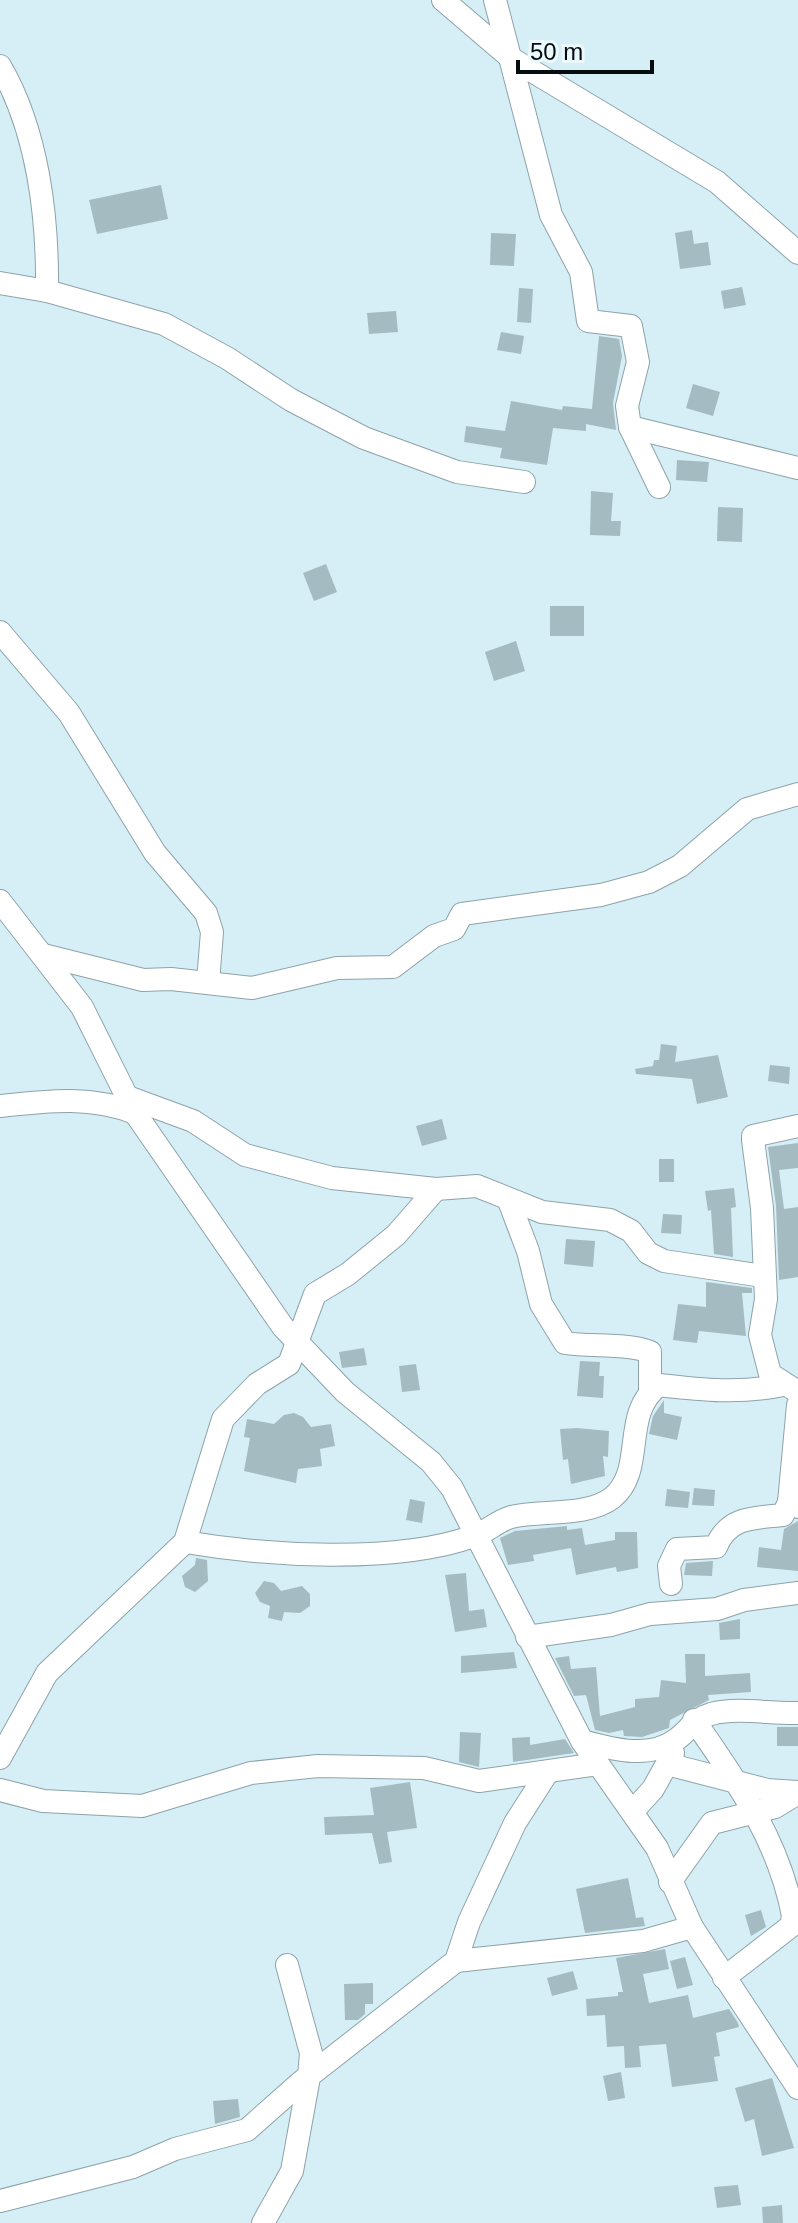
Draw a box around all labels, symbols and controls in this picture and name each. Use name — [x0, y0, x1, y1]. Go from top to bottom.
scale bar — [518, 24, 652, 74]
text: 50 m — [530, 38, 583, 65]

